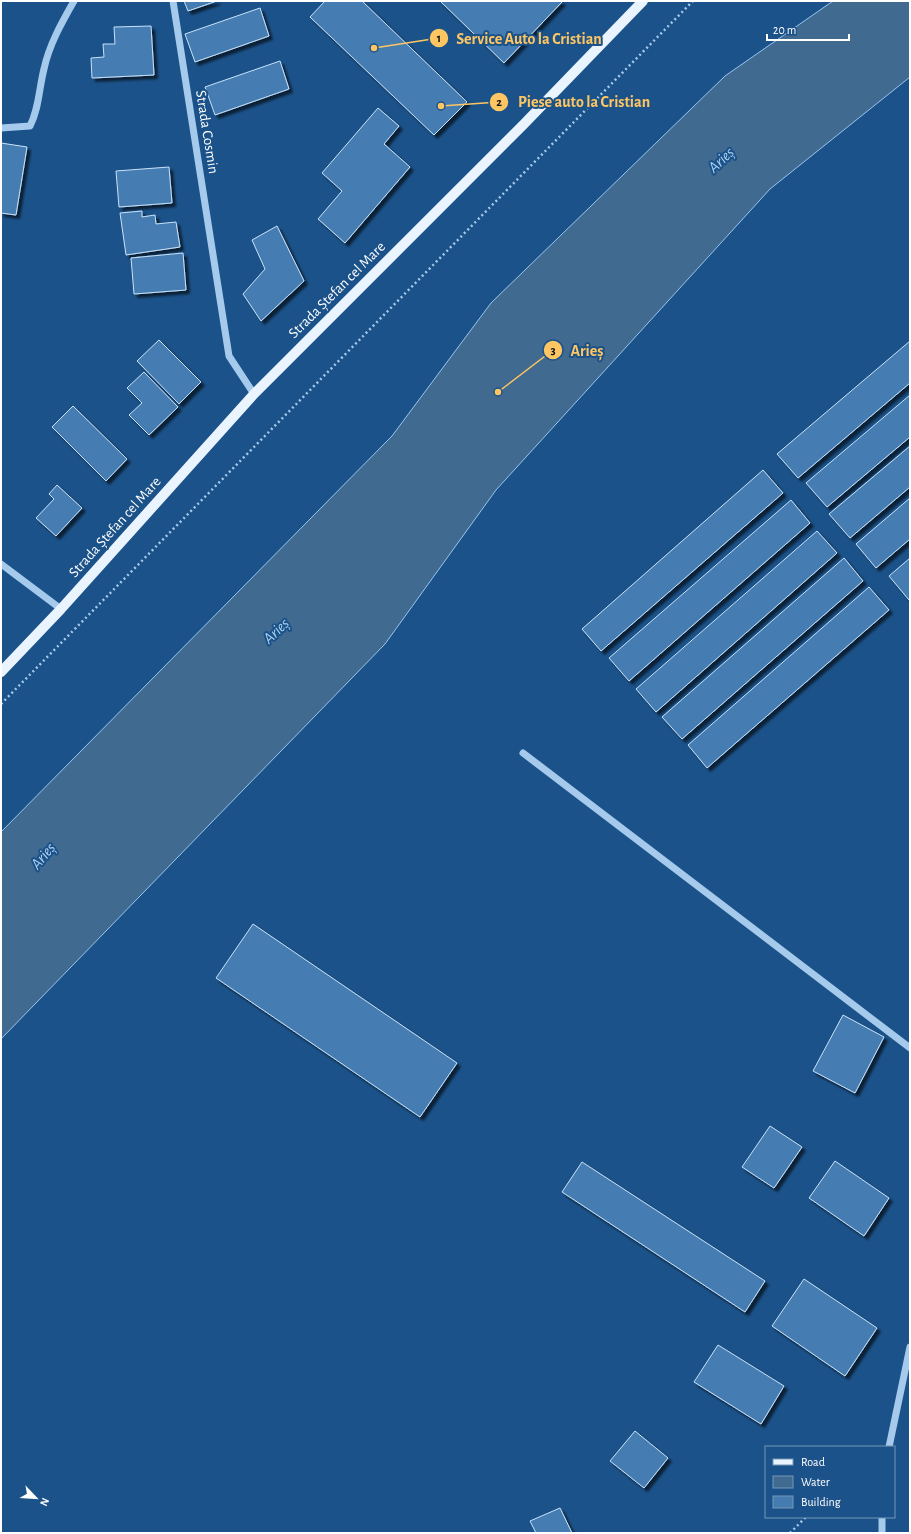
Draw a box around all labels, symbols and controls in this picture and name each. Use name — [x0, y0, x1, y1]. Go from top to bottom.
scale bar — [767, 16, 849, 42]
callout: Service Auto la Cristian — [429, 24, 610, 52]
text: 20 m — [773, 24, 796, 36]
text: Service Auto la Cristian — [456, 31, 602, 47]
text: 1 — [437, 32, 441, 44]
callout: Piese auto la Cristian — [489, 88, 658, 116]
street label: Strada Cosmin — [193, 89, 221, 175]
text: Piese auto la Cristian — [518, 94, 650, 110]
text: 2 — [496, 96, 502, 108]
water label: Arieș — [704, 144, 738, 178]
street label: Strada Ștefan cel Mare — [286, 239, 389, 342]
callout: Arieș — [543, 336, 612, 364]
text: Arieș — [571, 343, 603, 361]
text: 3 — [550, 344, 556, 356]
street label: Strada Ștefan cel Mare — [66, 474, 165, 581]
water label: Arieș — [259, 615, 293, 649]
water label: Arieș — [27, 840, 60, 874]
legend — [765, 1446, 895, 1518]
text: Road — [801, 1456, 825, 1468]
text: Water — [801, 1476, 830, 1488]
north arrow — [16, 1478, 56, 1518]
text: N — [38, 1496, 51, 1508]
text: Building — [801, 1496, 841, 1508]

